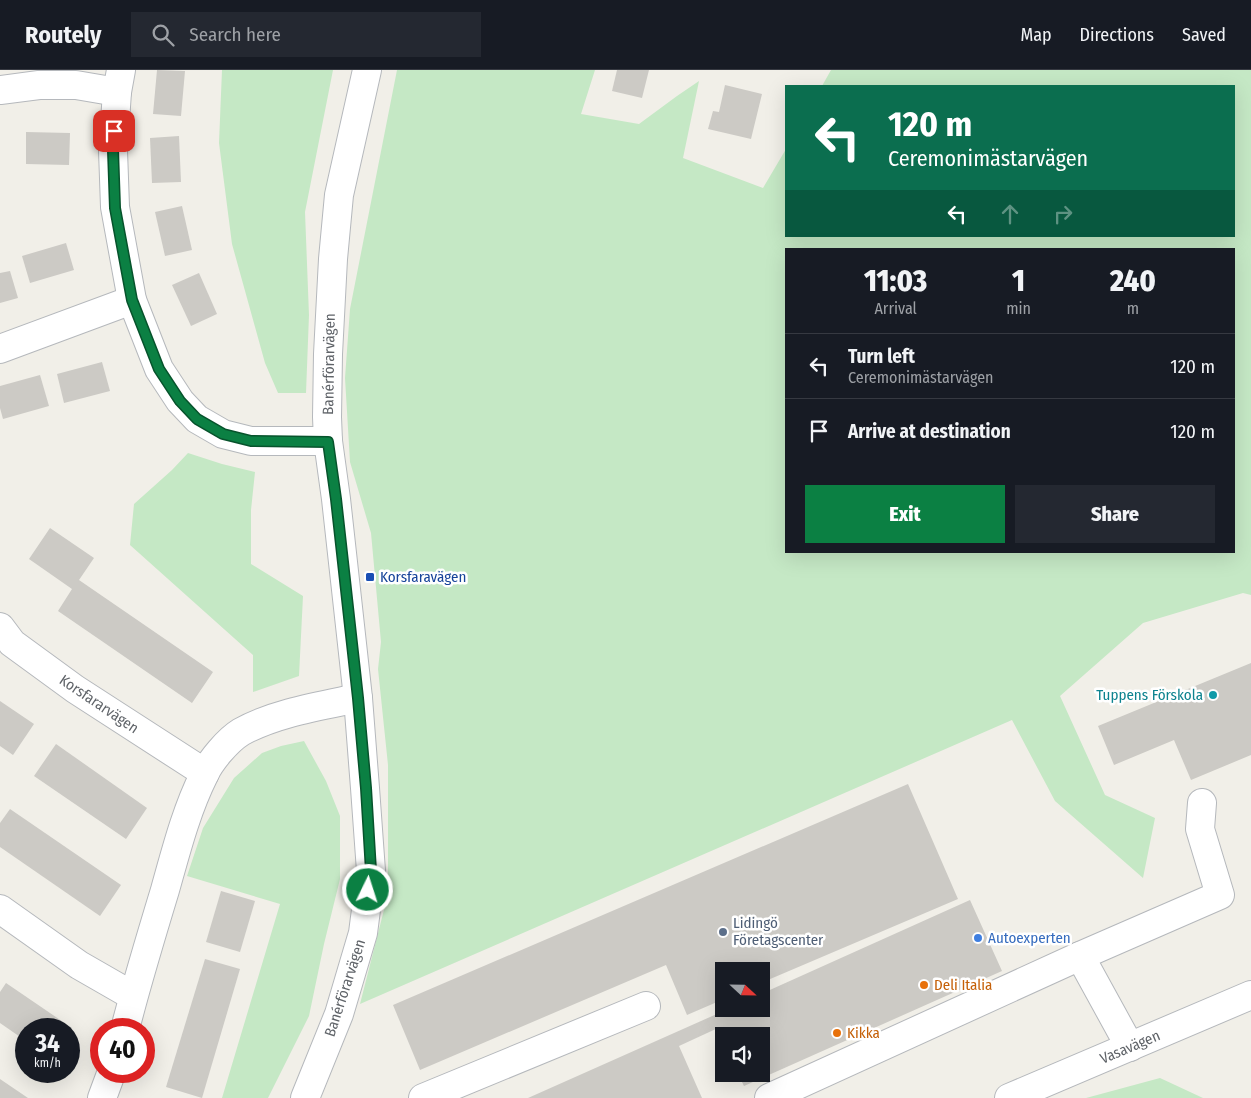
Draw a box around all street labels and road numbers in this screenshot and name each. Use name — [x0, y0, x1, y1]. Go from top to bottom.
street label: Banérförarvägen — [319, 313, 339, 415]
street label: Korsfararvägen — [56, 671, 142, 737]
street label: Banérförarvägen — [321, 937, 369, 1039]
street label: Vasavägen — [1097, 1026, 1163, 1068]

